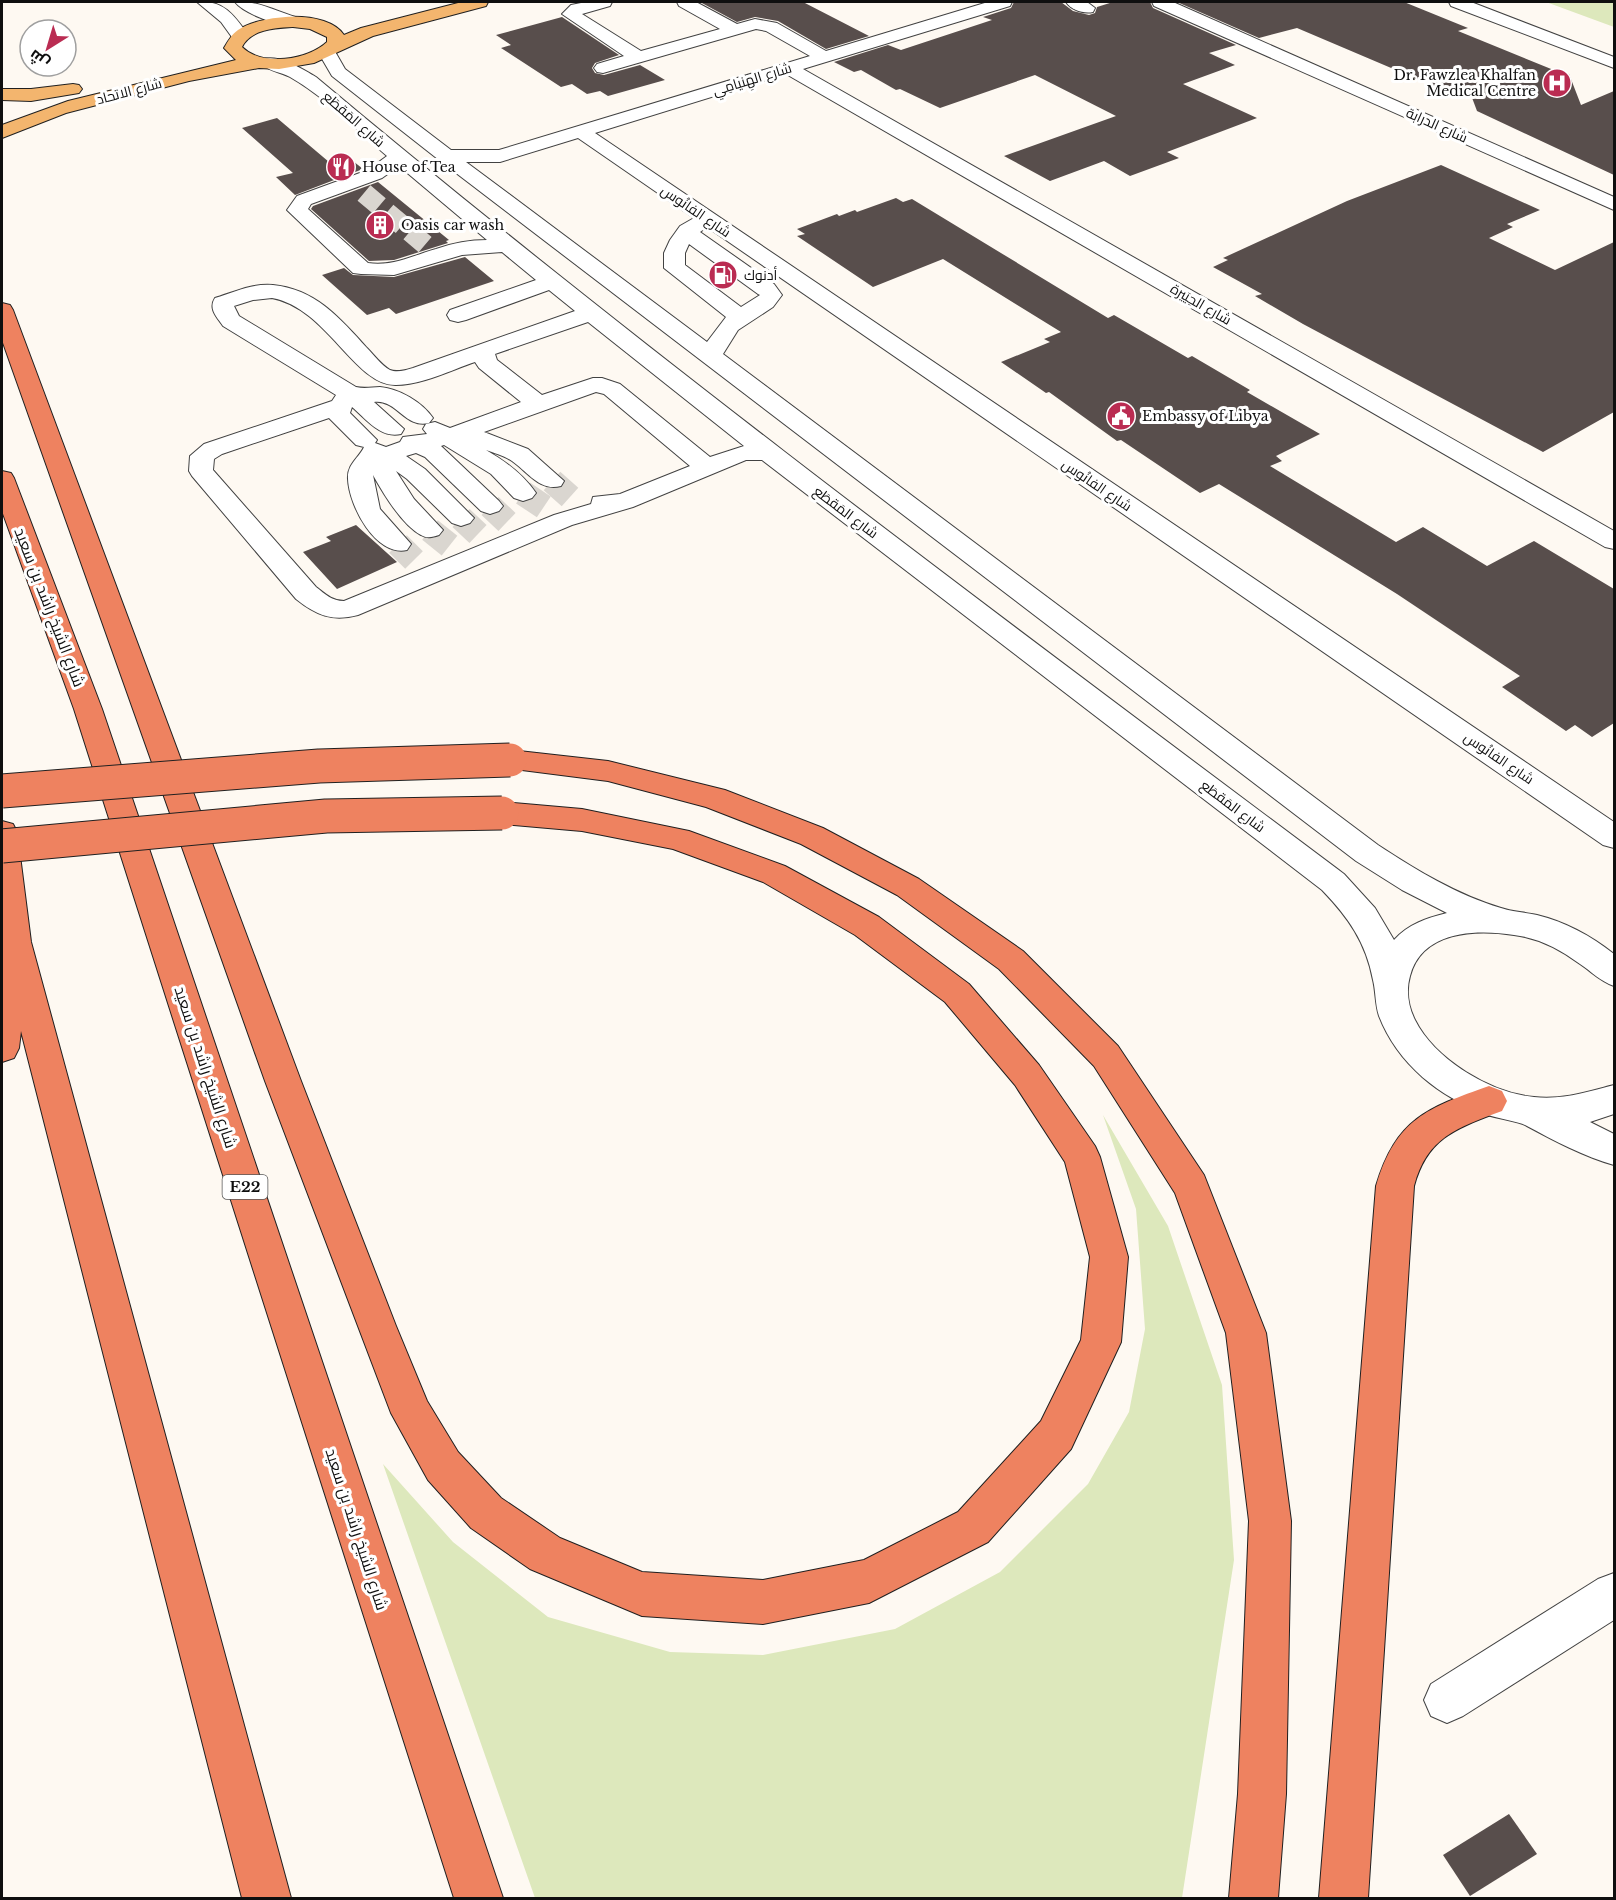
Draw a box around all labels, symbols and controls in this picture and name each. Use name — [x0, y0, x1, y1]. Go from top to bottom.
north arrow — [18, 18, 78, 78]
text: ش — [25, 46, 53, 74]
street label: شارع الهِنيامِي — [710, 58, 795, 102]
place label: Dr. Fawzlea Khalfan Medical Centre — [1393, 66, 1536, 100]
hospital icon: Dr. Fawzlea Khalfan Medical Centre — [1541, 67, 1573, 99]
street label: شارع الاتحاد — [94, 74, 164, 108]
street label: شارع المَقطَع — [319, 87, 389, 151]
street label: شارع الدرابة — [1403, 103, 1471, 147]
restaurant icon: House of Tea — [325, 151, 357, 183]
place label: House of Tea — [362, 158, 456, 176]
street label: شارع الفانُوس — [658, 181, 734, 241]
building icon: Oasis car wash — [364, 209, 396, 241]
place label: Oasis car wash — [401, 216, 505, 234]
fuel station icon: أدنوك — [707, 259, 739, 291]
place label: أدنوك — [744, 266, 778, 284]
street label: شارع الحِيَيرة — [1167, 279, 1235, 329]
public building icon: Embassy of Libya — [1105, 400, 1137, 432]
place label: Embassy of Libya — [1142, 407, 1269, 425]
street label: شارع الفانُوس — [1059, 455, 1135, 515]
street label: شارع المَقطَع — [810, 482, 882, 542]
street label: شارع الشيخ راشد بن سعيد — [9, 525, 90, 690]
street label: شارع الفانُوس — [1461, 728, 1537, 788]
street label: شارع المَقطَع — [1197, 776, 1269, 836]
street label: شارع الشيخ راشد بن سعيد — [168, 984, 242, 1151]
road number: E22 — [222, 1175, 268, 1199]
street label: شارع الشيخ راشد بن سعيد — [319, 1446, 393, 1613]

